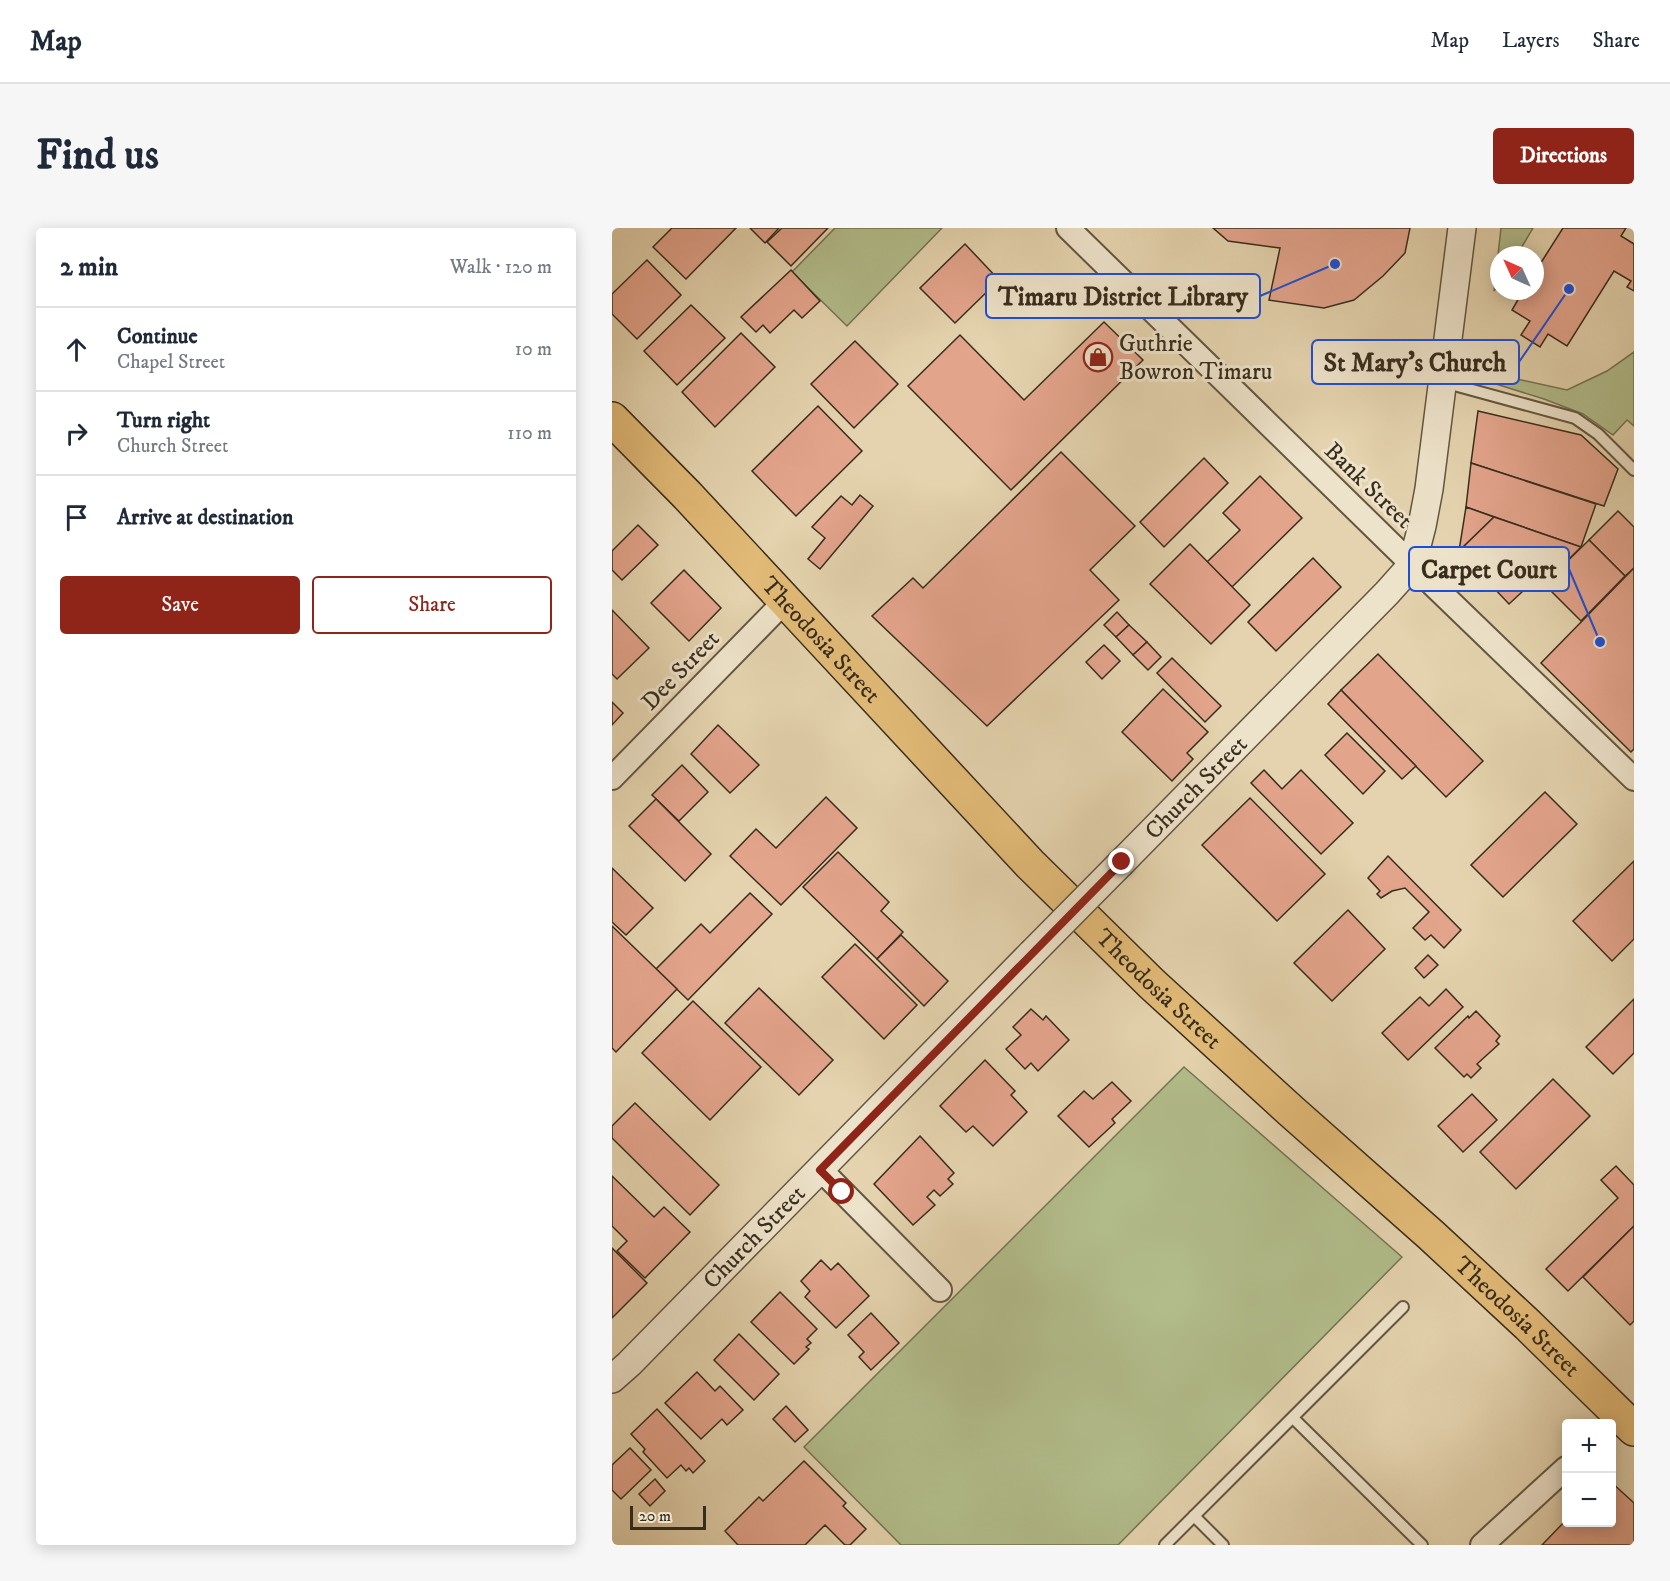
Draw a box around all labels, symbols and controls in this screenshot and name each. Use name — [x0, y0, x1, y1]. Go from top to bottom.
text: Map — [30, 24, 82, 59]
text: Map — [1430, 28, 1469, 54]
text: Layers — [1502, 28, 1560, 54]
text: Share — [1593, 28, 1640, 54]
button: Directions — [1493, 128, 1634, 184]
text: Find us — [36, 130, 159, 182]
north arrow — [1490, 246, 1544, 300]
text: 2 min — [60, 251, 118, 284]
text: Walk · 120 m — [450, 255, 552, 280]
callout: Timaru District Library — [986, 274, 1260, 318]
text: Timaru District Library — [997, 281, 1248, 314]
text: Continue — [117, 323, 198, 350]
place label: Guthrie Bowron Timaru — [1119, 329, 1272, 387]
icon: ahead — [60, 333, 93, 366]
text: 10 m — [515, 337, 552, 362]
callout: St Mary's Church — [1312, 340, 1519, 384]
shop icon: Guthrie Bowron Timaru — [1082, 341, 1114, 373]
text: St Mary's Church — [1324, 347, 1507, 380]
text: Chapel Street — [117, 350, 225, 375]
text: Turn right — [117, 407, 210, 434]
icon: right — [60, 417, 93, 450]
text: 110 m — [507, 421, 552, 446]
text: Church Street — [117, 434, 228, 459]
street label: Bank Street — [1318, 436, 1419, 536]
icon: arrive — [60, 501, 93, 534]
text: Arrive at destination — [117, 504, 294, 531]
callout: Carpet Court — [1409, 547, 1569, 591]
text: Carpet Court — [1421, 554, 1558, 587]
street label: Theodosia Street — [754, 570, 887, 710]
button: Save — [60, 576, 300, 634]
button: Share — [312, 576, 552, 634]
street label: Dee Street — [635, 624, 726, 717]
street label: Church Street — [1139, 730, 1254, 846]
route end — [1108, 848, 1134, 874]
street label: Theodosia Street — [1089, 923, 1228, 1056]
route start — [828, 1178, 854, 1204]
street label: Church Street — [697, 1179, 812, 1296]
street label: Theodosia Street — [1448, 1250, 1586, 1384]
map controls — [1562, 1419, 1616, 1527]
button: + — [1562, 1419, 1616, 1473]
button: − — [1562, 1473, 1616, 1527]
scale bar — [630, 1503, 706, 1530]
text: 20 m — [639, 1506, 671, 1526]

